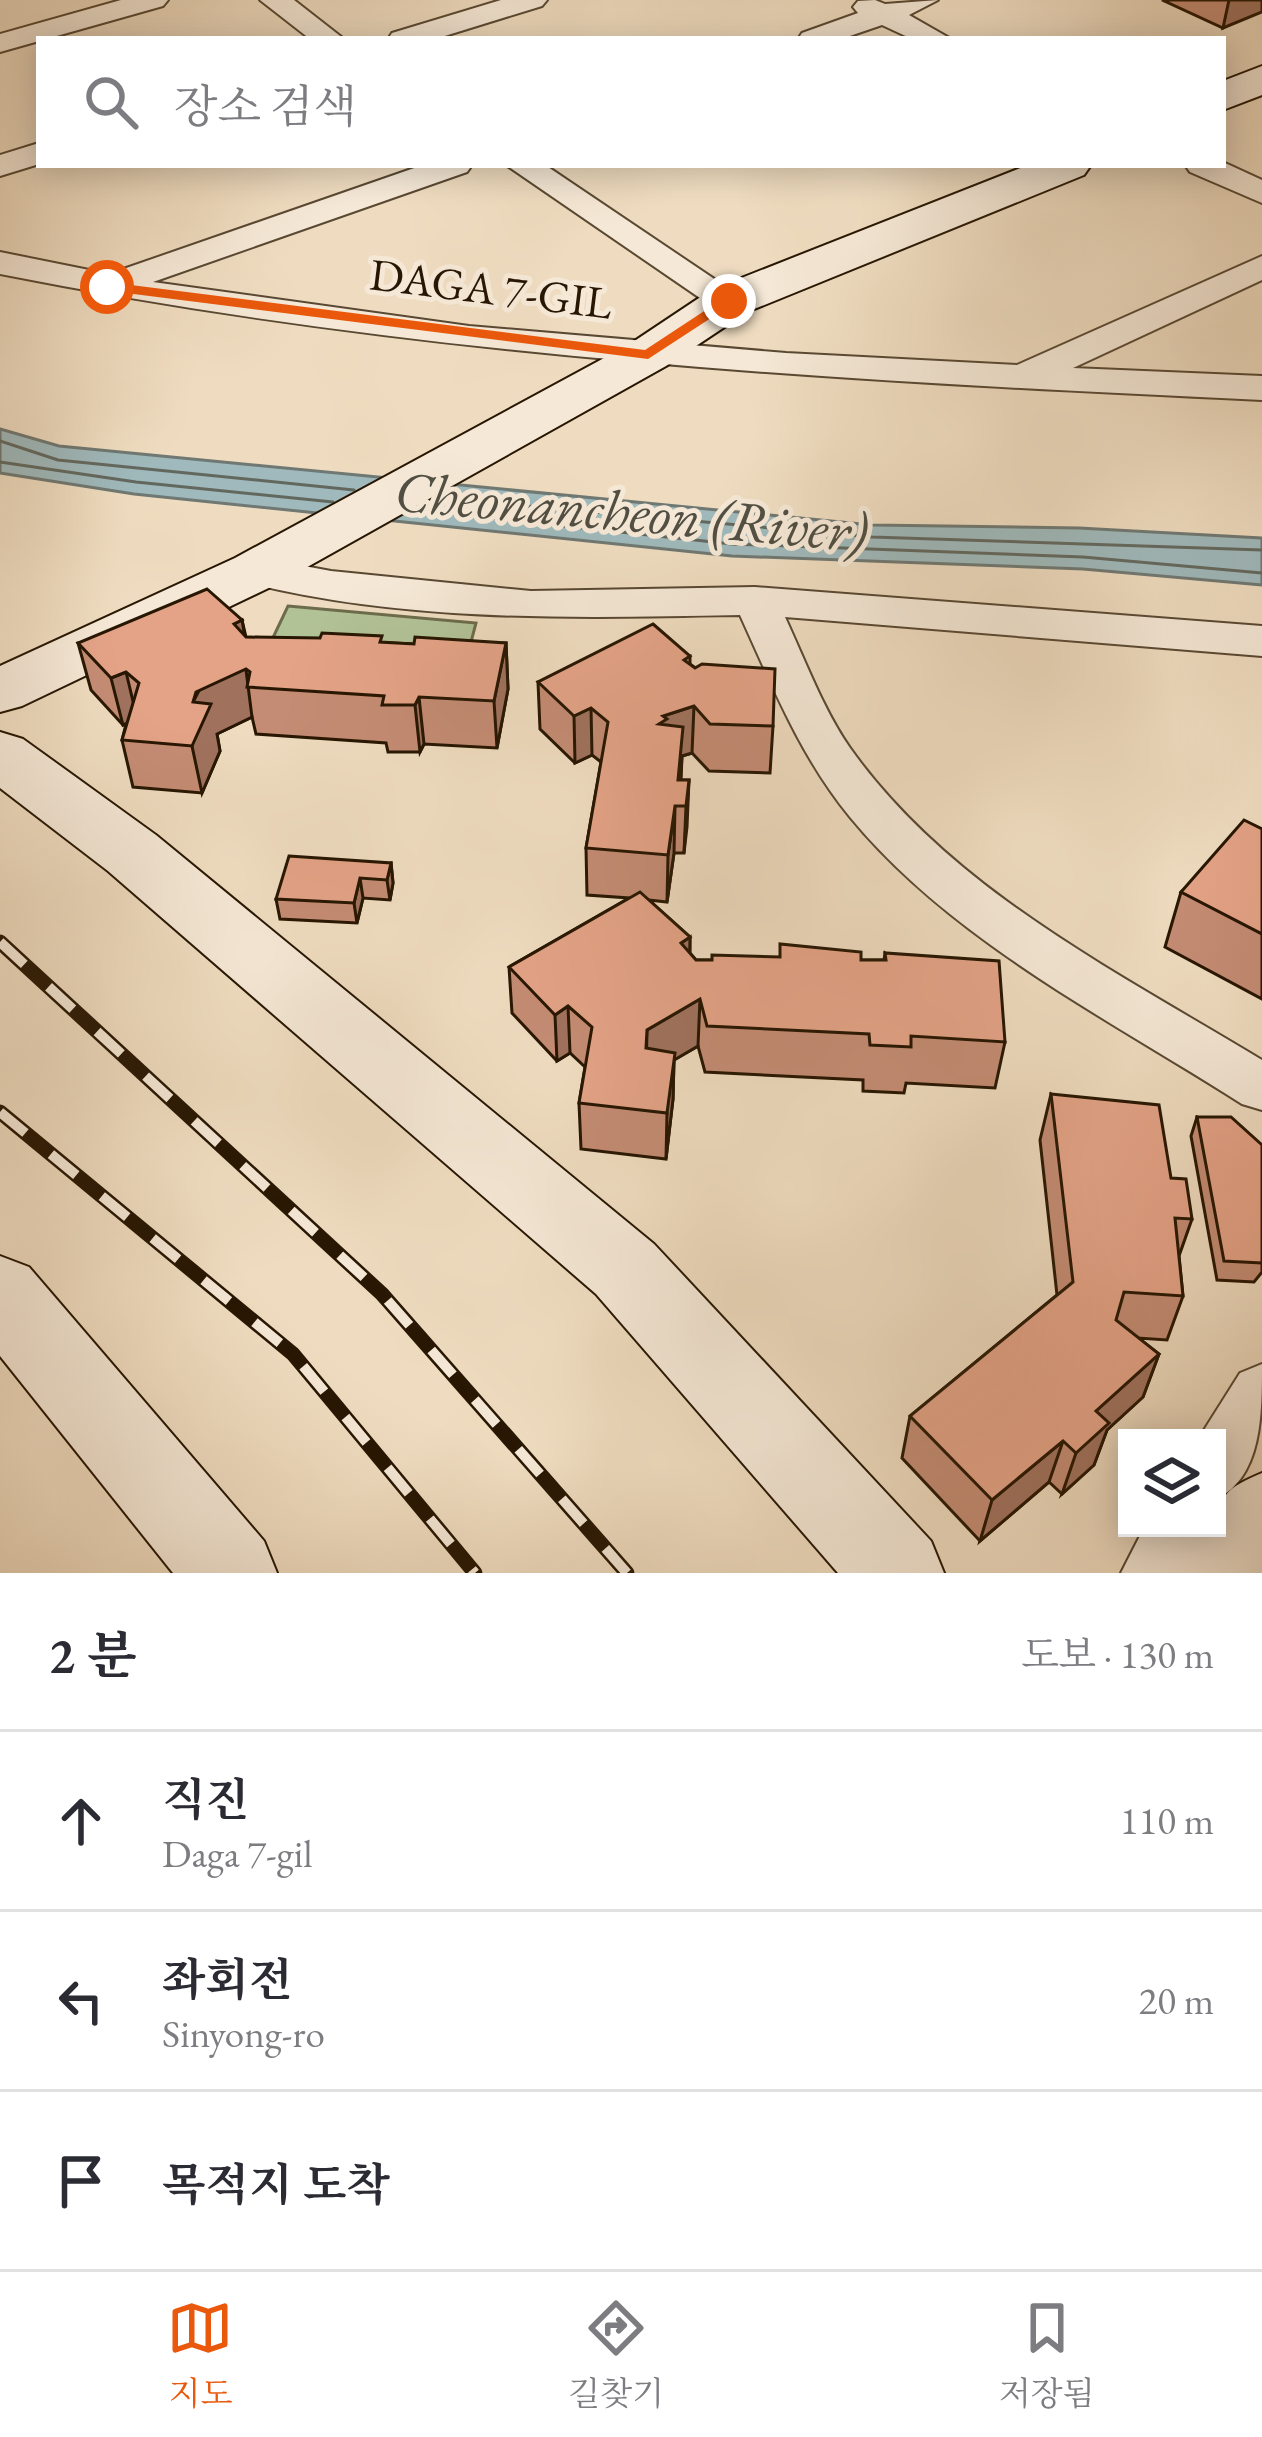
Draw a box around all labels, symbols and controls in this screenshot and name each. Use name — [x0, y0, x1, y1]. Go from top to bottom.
search box — [36, 36, 1226, 168]
icon: search — [78, 69, 144, 135]
text: 장소 검색 — [174, 77, 357, 135]
street label: DAGA 7-GIL — [367, 244, 615, 332]
route start — [80, 260, 134, 314]
route end — [702, 274, 756, 328]
water label: Cheonancheon (River) — [391, 453, 871, 569]
map controls — [1118, 1429, 1226, 1537]
button: layers — [1118, 1429, 1226, 1537]
text: 2 분 — [48, 1622, 136, 1688]
text: 도보 · 130 m — [1021, 1629, 1214, 1680]
text: 직진 — [162, 1770, 249, 1828]
icon: ahead — [48, 1788, 114, 1854]
text: 110 m — [1120, 1795, 1214, 1846]
text: Daga 7-gil — [162, 1828, 313, 1879]
text: 좌회전 — [162, 1950, 292, 2008]
icon: left — [48, 1968, 114, 2034]
text: 20 m — [1138, 1975, 1214, 2026]
text: Sinyong-ro — [162, 2008, 325, 2059]
icon: arrive — [48, 2148, 114, 2214]
text: 목적지 도착 — [162, 2155, 390, 2213]
tab: 지도 — [167, 2295, 233, 2415]
tab: 길찾기 — [568, 2295, 664, 2415]
tab: 저장됨 — [999, 2295, 1095, 2415]

